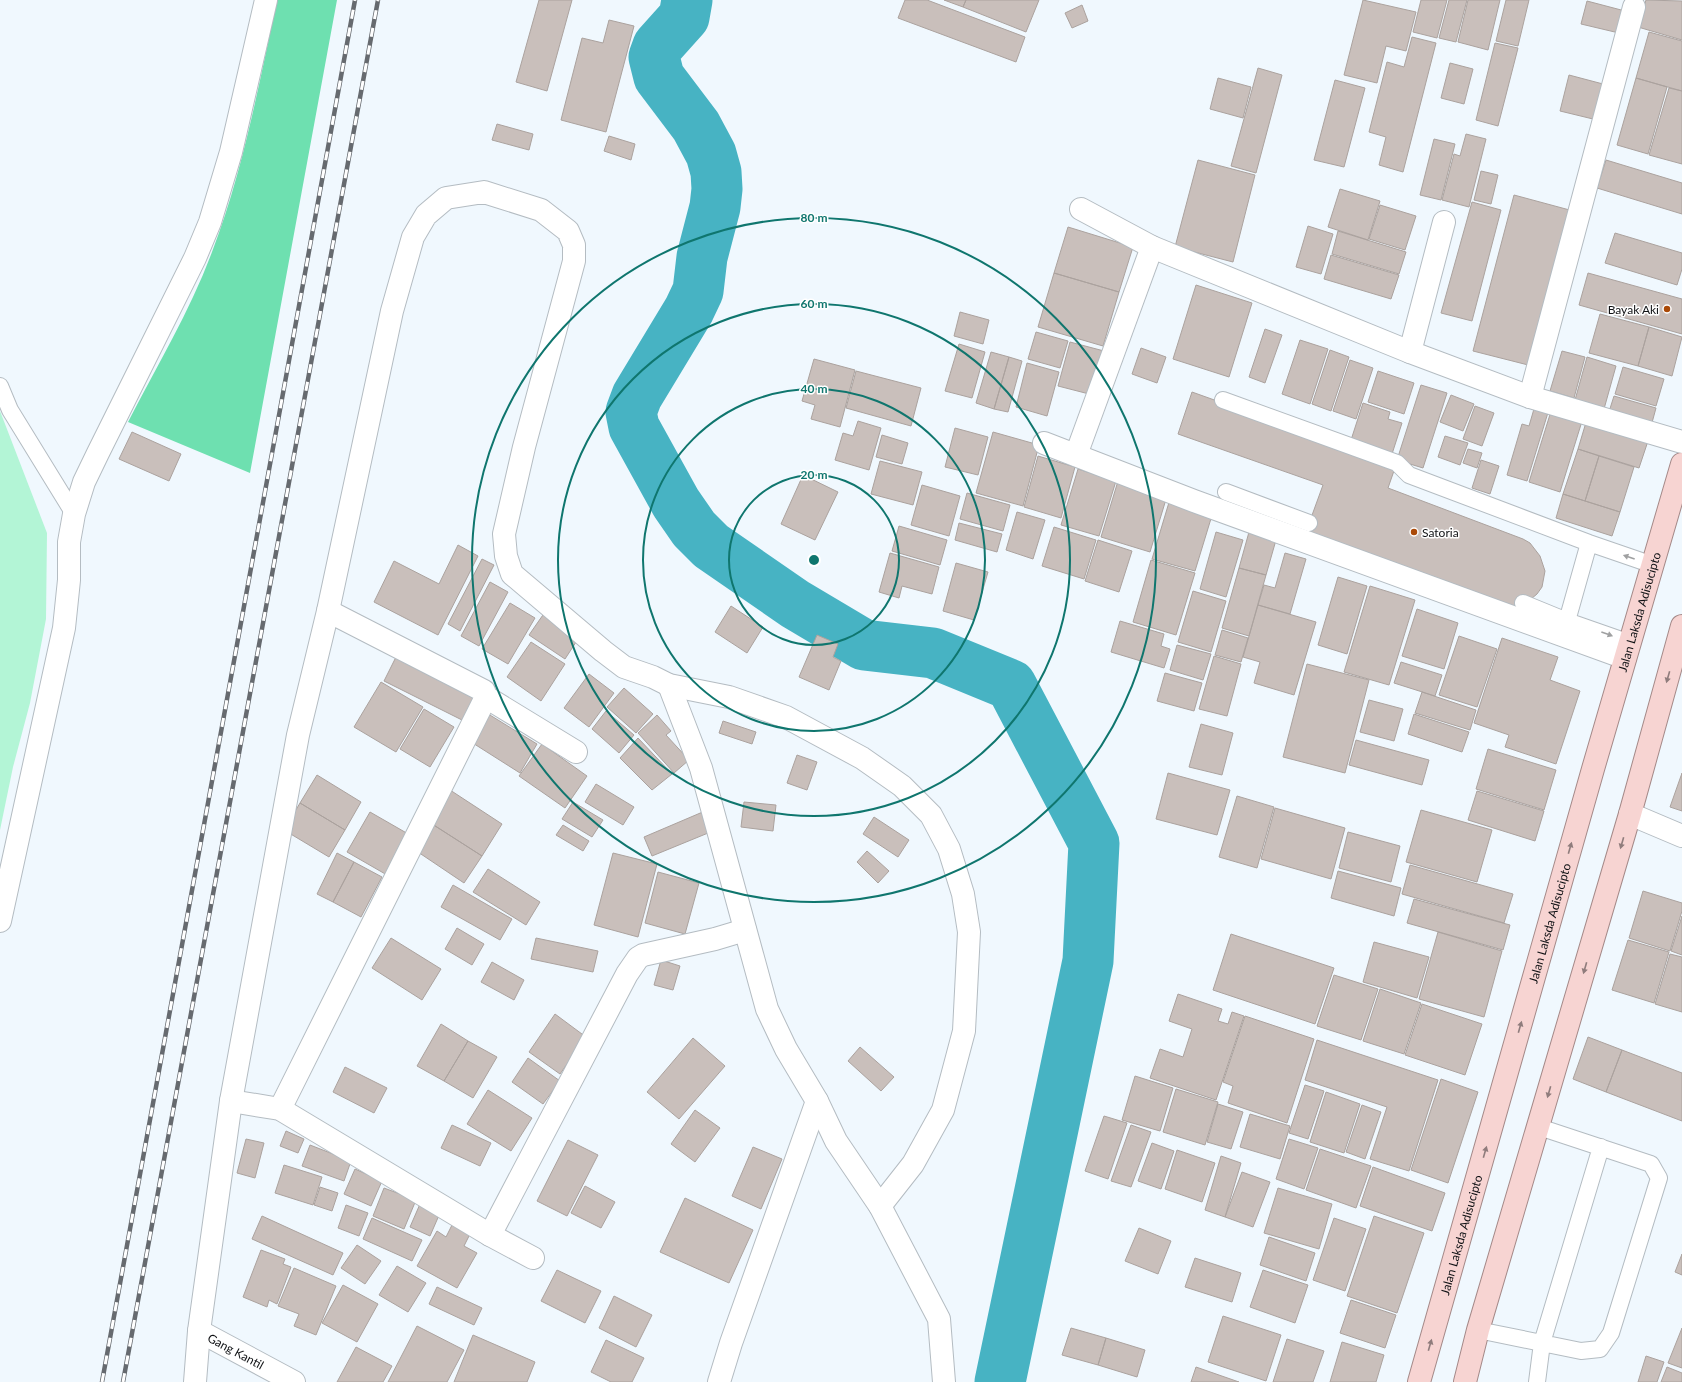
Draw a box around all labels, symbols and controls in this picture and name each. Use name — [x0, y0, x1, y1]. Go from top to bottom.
text: 80 m — [801, 210, 827, 225]
text: 60 m — [801, 296, 827, 311]
place label: Bayak Aki — [1608, 302, 1659, 317]
marker: Bayak Aki — [1662, 304, 1672, 314]
text: 40 m — [801, 381, 827, 396]
text: 20 m — [801, 467, 827, 482]
place label: Satoria — [1422, 525, 1459, 540]
marker: Satoria — [1409, 527, 1419, 537]
street label: Jalan Laksda Adisucipto — [1614, 550, 1664, 673]
centre of rings — [807, 553, 821, 567]
one-way arrow — [1623, 553, 1635, 559]
one-way arrow — [1601, 632, 1613, 638]
one-way arrow — [1665, 671, 1671, 683]
one-way arrow — [1618, 836, 1624, 849]
one-way arrow — [1567, 842, 1573, 854]
street label: Jalan Laksda Adisucipto — [1525, 861, 1573, 985]
one-way arrow — [1582, 962, 1588, 974]
one-way arrow — [1517, 1021, 1523, 1033]
one-way arrow — [1546, 1087, 1552, 1099]
one-way arrow — [1482, 1146, 1488, 1158]
street label: Jalan Laksda Adisucipto — [1437, 1173, 1485, 1297]
street label: Gang Kantil — [205, 1330, 267, 1372]
one-way arrow — [1427, 1338, 1433, 1350]

